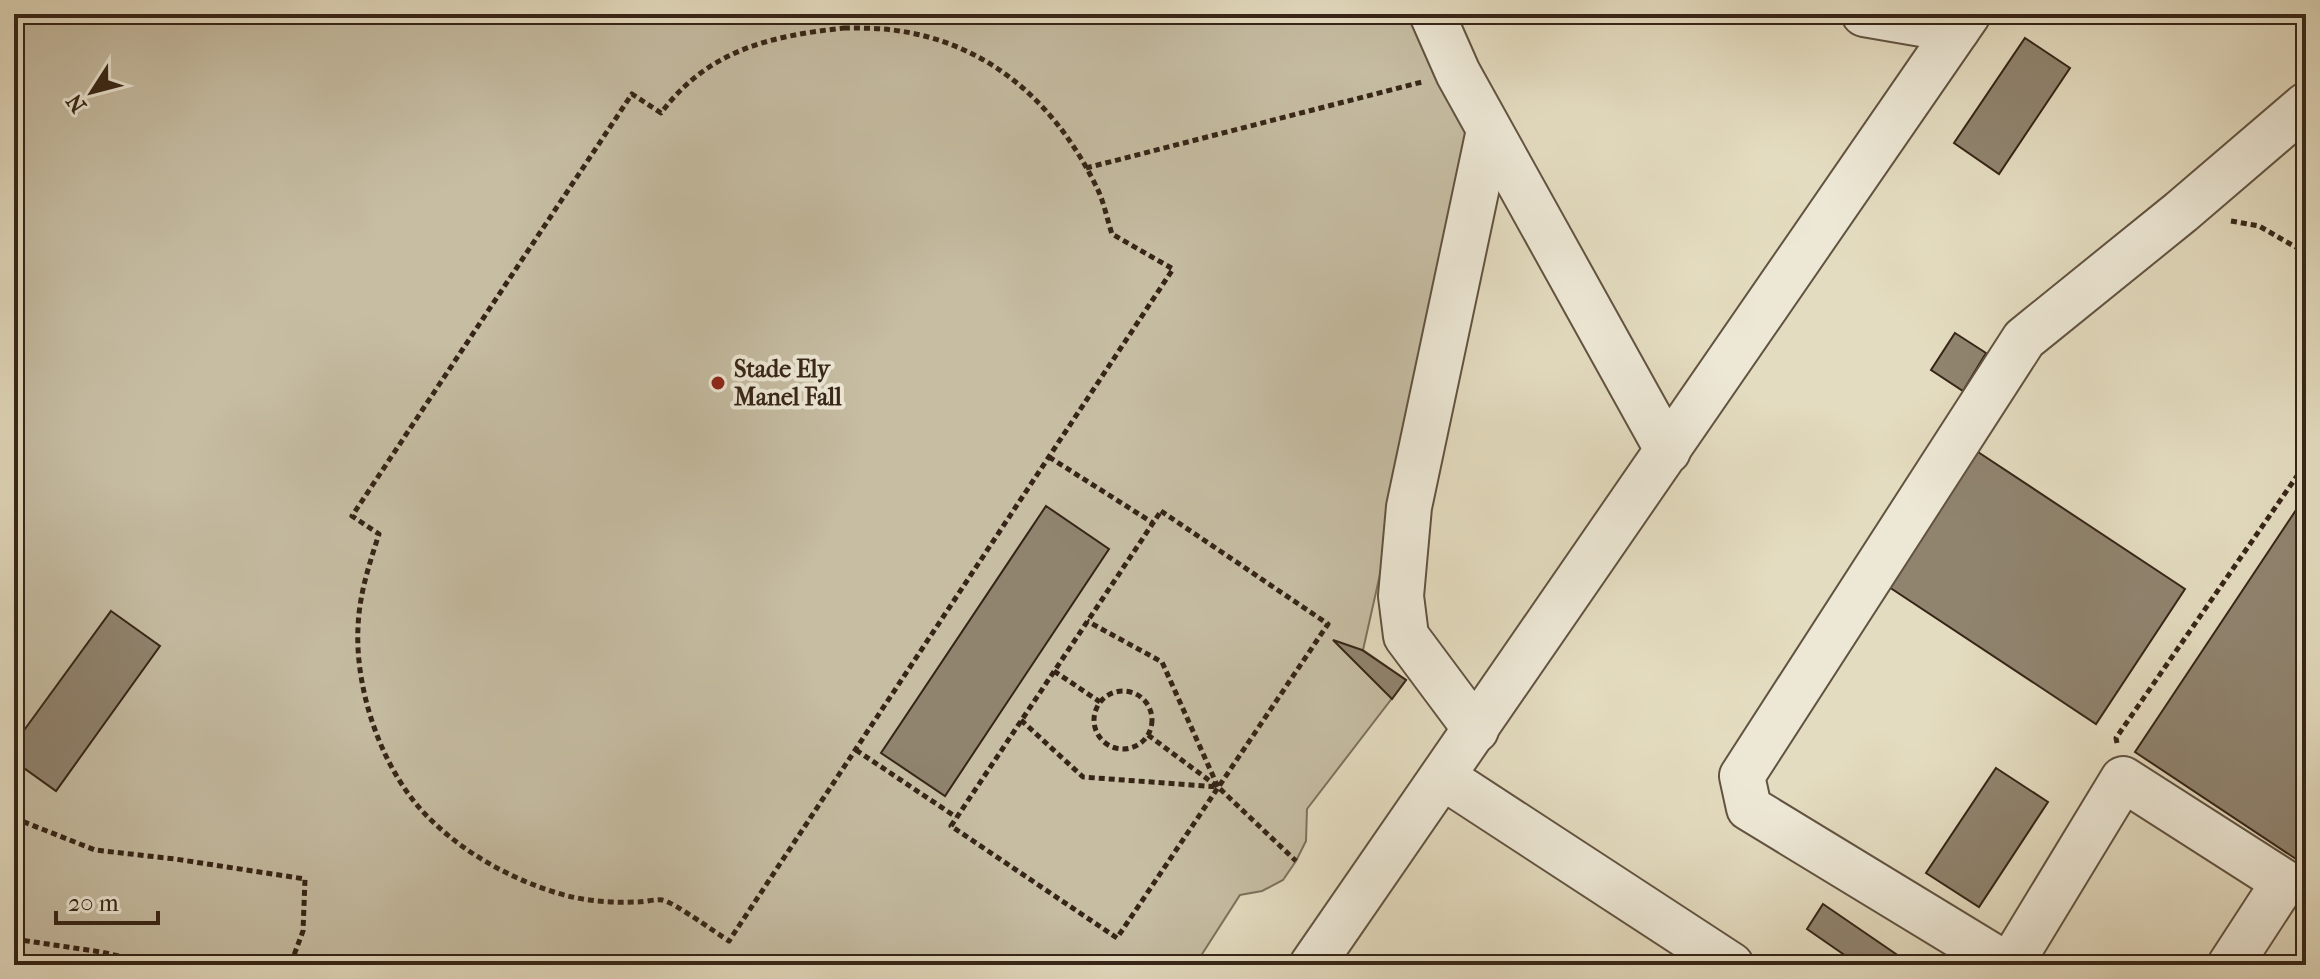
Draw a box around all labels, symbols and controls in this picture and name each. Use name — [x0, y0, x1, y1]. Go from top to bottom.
north arrow — [52, 52, 132, 132]
text: N — [61, 89, 92, 118]
place label: Stade Ely Manel Fall — [734, 355, 842, 411]
marker: Stade Ely Manel Fall — [709, 374, 727, 392]
scale bar — [56, 875, 158, 925]
text: 20 m — [68, 889, 119, 917]

